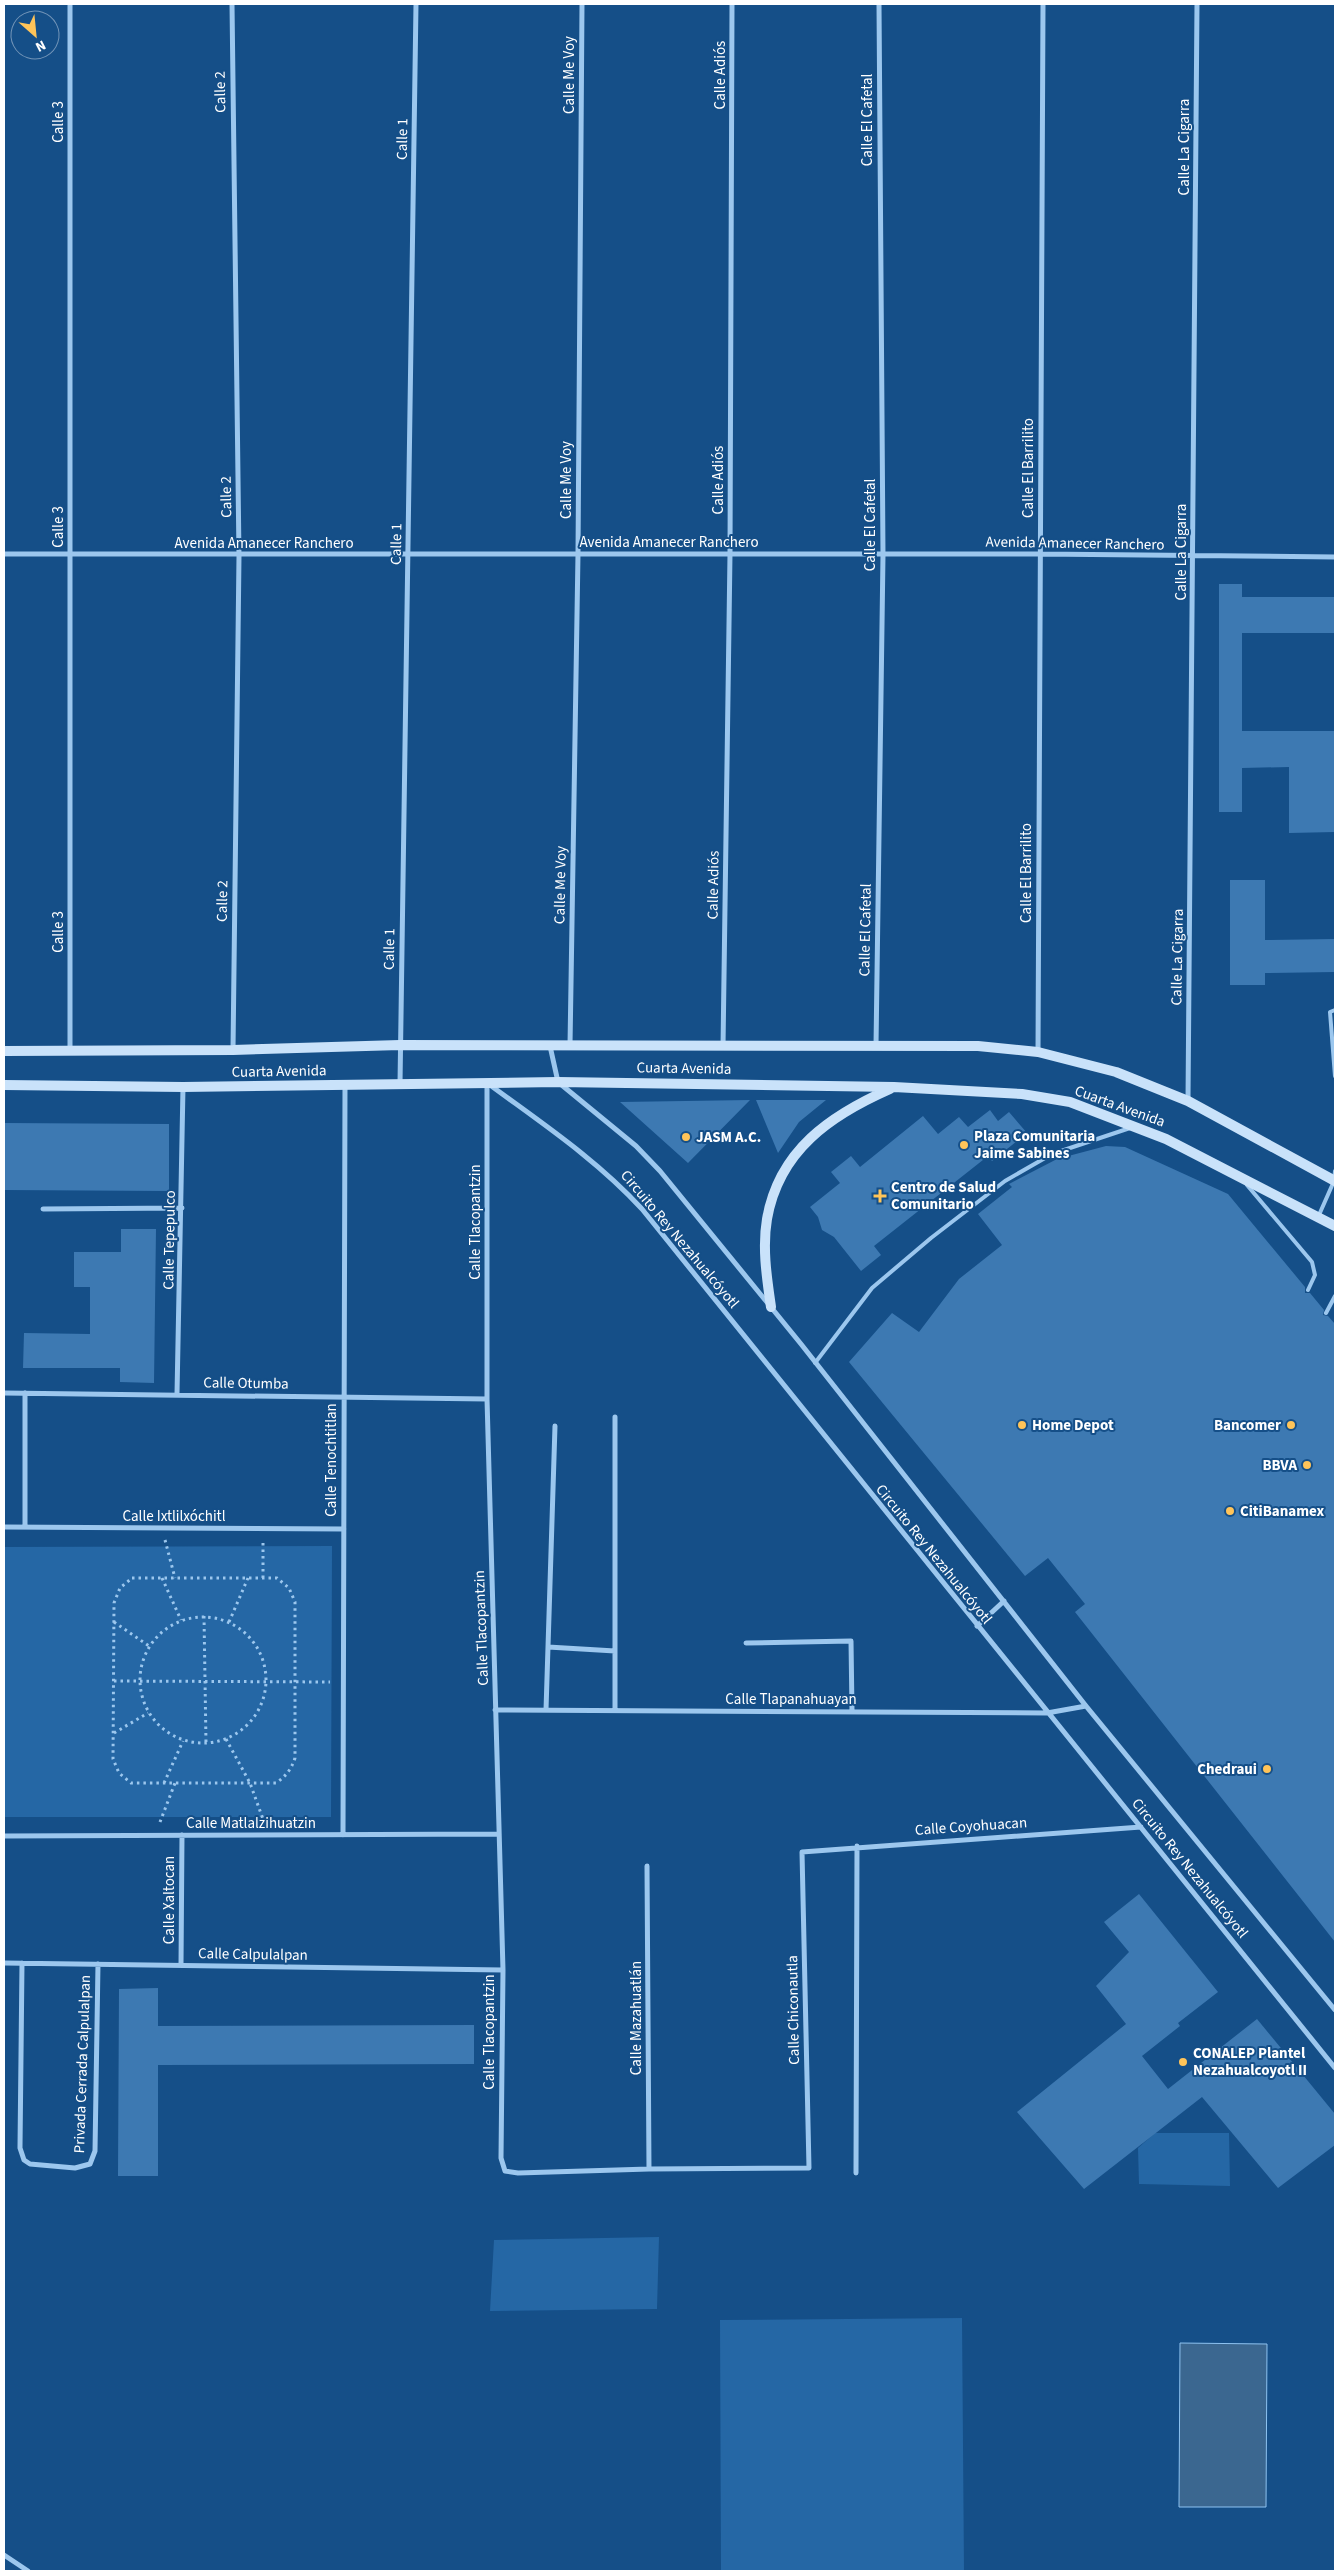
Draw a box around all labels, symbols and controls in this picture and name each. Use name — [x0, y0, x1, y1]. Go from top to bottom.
north arrow — [10, 10, 60, 60]
text: N — [32, 35, 49, 57]
street label: Calle Me Voy — [559, 36, 580, 114]
street label: Calle Adiós — [710, 41, 731, 109]
street label: Calle 2 — [210, 71, 231, 113]
street label: Calle El Cafetal — [857, 73, 878, 166]
street label: Calle La Cigarra — [1174, 99, 1195, 195]
street label: Calle 3 — [48, 101, 69, 143]
street label: Calle 1 — [392, 118, 413, 160]
street label: Calle El Barrilito — [1018, 418, 1039, 518]
street label: Calle Me Voy — [556, 441, 577, 519]
street label: Calle Adiós — [708, 446, 729, 514]
street label: Calle 2 — [216, 476, 237, 518]
street label: Calle El Cafetal — [860, 478, 881, 571]
street label: Calle La Cigarra — [1171, 504, 1192, 600]
street label: Calle 3 — [48, 506, 69, 548]
street label: Calle 1 — [386, 523, 407, 565]
street label: Avenida Amanecer Ranchero — [985, 531, 1165, 556]
street label: Avenida Amanecer Ranchero — [579, 532, 759, 553]
street label: Avenida Amanecer Ranchero — [174, 533, 354, 554]
street label: Calle El Barrilito — [1016, 823, 1037, 923]
street label: Calle Me Voy — [549, 846, 572, 924]
street label: Calle Adiós — [702, 850, 725, 920]
street label: Calle 2 — [212, 880, 233, 922]
street label: Calle El Cafetal — [854, 883, 877, 977]
street label: Calle La Cigarra — [1166, 908, 1189, 1006]
street label: Calle 3 — [48, 911, 69, 953]
street label: Calle 1 — [379, 928, 400, 970]
street label: Cuarta Avenida — [636, 1057, 732, 1080]
street label: Cuarta Avenida — [231, 1060, 327, 1083]
street label: Cuarta Avenida — [1072, 1080, 1168, 1133]
place label: Plaza Comunitaria Jaime Sabines — [974, 1126, 1095, 1164]
place label: JASM A.C. — [696, 1127, 761, 1148]
marker: JASM A.C. — [680, 1131, 692, 1143]
marker: Plaza Comunitaria Jaime Sabines — [958, 1139, 970, 1151]
street label: Calle Tlacopantzin — [465, 1164, 486, 1280]
street label: Circuito Rey Nezahualcóyotl — [615, 1166, 744, 1313]
place label: Centro de Salud Comunitario — [891, 1177, 996, 1215]
marker: Centro de Salud Comunitario — [873, 1189, 887, 1203]
street label: Calle Tepepulco — [158, 1190, 181, 1290]
street label: Calle Otumba — [203, 1372, 289, 1395]
street label: Calle Tenochtitlan — [321, 1403, 342, 1517]
place label: Home Depot — [1032, 1415, 1114, 1436]
place label: Bancomer — [1214, 1415, 1281, 1436]
marker: Home Depot — [1016, 1419, 1028, 1431]
marker: Bancomer — [1285, 1419, 1297, 1431]
place label: BBVA — [1262, 1455, 1297, 1476]
marker: BBVA — [1301, 1459, 1313, 1471]
street label: Circuito Rey Nezahualcóyotl — [870, 1480, 997, 1629]
place label: CitiBanamex — [1240, 1501, 1325, 1522]
marker: CitiBanamex — [1224, 1505, 1236, 1517]
street label: Calle Ixtlilxóchitl — [122, 1506, 226, 1527]
street label: Calle Tlacopantzin — [469, 1570, 494, 1686]
street label: Calle Tlapanahuayan — [725, 1689, 857, 1710]
place label: Chedraui — [1197, 1759, 1257, 1780]
marker: Chedraui — [1261, 1763, 1273, 1775]
street label: Circuito Rey Nezahualcóyotl — [1126, 1794, 1253, 1943]
street label: Calle Coyohuacan — [914, 1812, 1028, 1841]
street label: Calle Matlalzihuatzin — [186, 1813, 316, 1834]
street label: Calle Xaltocan — [159, 1856, 180, 1944]
street label: Calle Calpulalpan — [198, 1943, 308, 1966]
street label: Calle Chiconautla — [782, 1955, 805, 2065]
street label: Calle Mazahuatlán — [626, 1961, 647, 2075]
street label: Privada Cerrada Calpulalpan — [69, 1974, 96, 2154]
street label: Calle Tlacopantzin — [479, 1974, 500, 2090]
place label: CONALEP Plantel Nezahualcoyotl II — [1193, 2043, 1307, 2081]
marker: CONALEP Plantel Nezahualcoyotl II — [1177, 2056, 1189, 2068]

